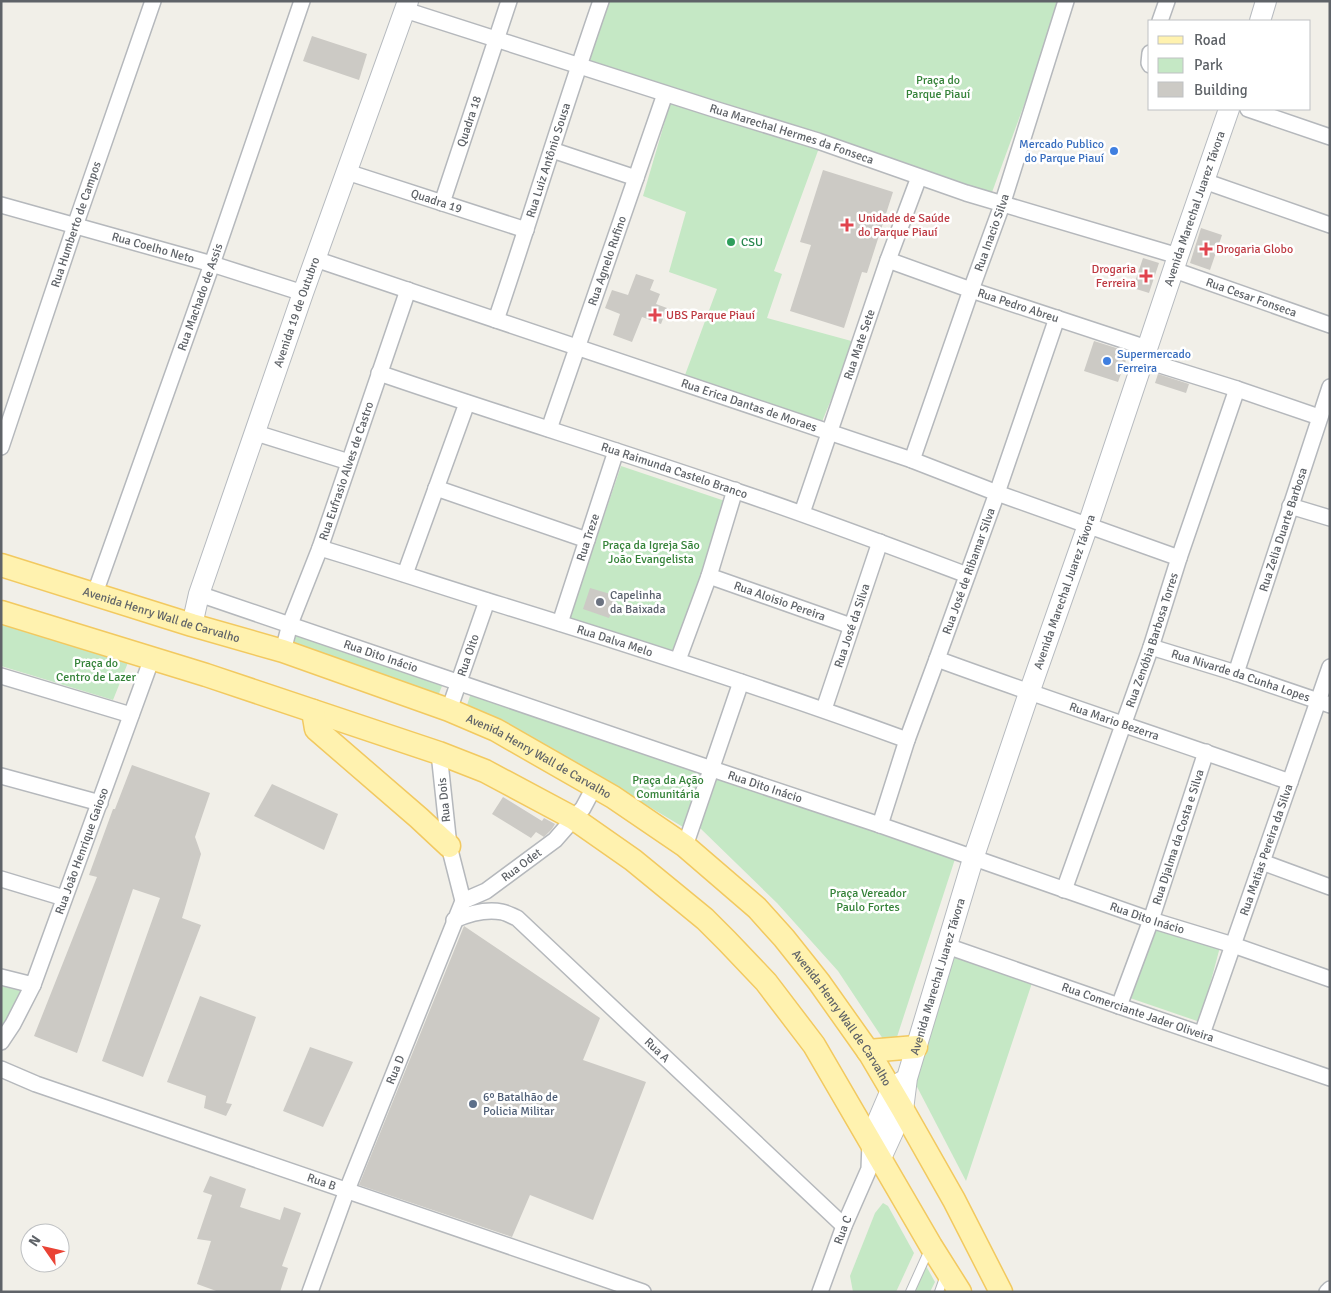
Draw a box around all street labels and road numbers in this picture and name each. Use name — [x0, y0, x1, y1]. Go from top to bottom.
street label: Quadra 18 — [454, 94, 485, 149]
street label: Rua Luiz Antônio Sousa — [523, 101, 574, 220]
street label: Rua Marechal Hermes da Fonseca — [707, 101, 876, 168]
street label: Avenida Marechal Juarez Távora — [1161, 129, 1229, 288]
street label: Rua Humberto de Campos — [48, 159, 105, 289]
street label: Quadra 19 — [409, 186, 464, 217]
street label: Rua Inacio Silva — [971, 192, 1013, 274]
street label: Rua Agnelo Rufino — [585, 214, 630, 308]
street label: Rua Coelho Neto — [110, 229, 196, 267]
street label: Rua Machado de Assis — [175, 242, 226, 353]
street label: Avenida 19 de Outubro — [271, 255, 323, 370]
street label: Rua Cesar Fonseca — [1204, 275, 1299, 321]
street label: Rua Pedro Abreu — [976, 286, 1061, 326]
street label: Rua Mate Sete — [841, 307, 879, 382]
street label: Rua Erica Dantas de Moraes — [679, 376, 819, 435]
street label: Rua Eufrasio Alves de Castro — [316, 400, 377, 542]
street label: Rua Raimunda Castelo Branco — [599, 440, 749, 502]
street label: Rua Zelia Duarte Barbosa — [1256, 466, 1311, 594]
street label: Rua José de Ribamar Silva — [940, 506, 999, 637]
street label: Rua Treze — [574, 512, 603, 563]
street label: Avenida Marechal Juarez Távora — [1031, 513, 1099, 672]
street label: Rua Zenóbia Barbosa Torres — [1123, 571, 1182, 710]
street label: Rua Aloisio Pereira — [732, 578, 827, 624]
street label: Rua José da Silva — [831, 582, 874, 670]
street label: Avenida Henry Wall de Carvalho — [81, 584, 242, 646]
street label: Rua Dalva Melo — [575, 622, 655, 660]
street label: Rua Oito — [454, 632, 483, 679]
street label: Rua Dito Inácio — [341, 637, 420, 676]
street label: Rua Nivarde da Cunha Lopes — [1169, 647, 1312, 706]
street label: Rua Mario Bezerra — [1067, 699, 1161, 744]
street label: Avenida Henry Wall de Carvalho — [464, 711, 614, 802]
street label: Rua Dito Inácio — [726, 768, 804, 807]
street label: Rua Djalma da Costa e Silva — [1149, 768, 1208, 907]
street label: Rua Dois — [435, 777, 454, 823]
street label: Rua Matias Pereira da Silva — [1237, 782, 1297, 918]
street label: Rua João Henrique Gaioso — [52, 786, 112, 917]
street label: Rua Odet — [498, 845, 545, 885]
street label: Avenida Marechal Juarez Távora — [907, 896, 969, 1057]
street label: Rua Dito Inácio — [1108, 899, 1186, 938]
street label: Avenida Henry Wall de Carvalho — [788, 947, 894, 1089]
street label: Rua Comerciante Jader Oliveira — [1060, 980, 1216, 1046]
street label: Rua A — [641, 1035, 673, 1066]
street label: Rua D — [383, 1053, 408, 1087]
street label: Rua B — [305, 1170, 338, 1194]
street label: Rua C — [831, 1214, 856, 1247]

